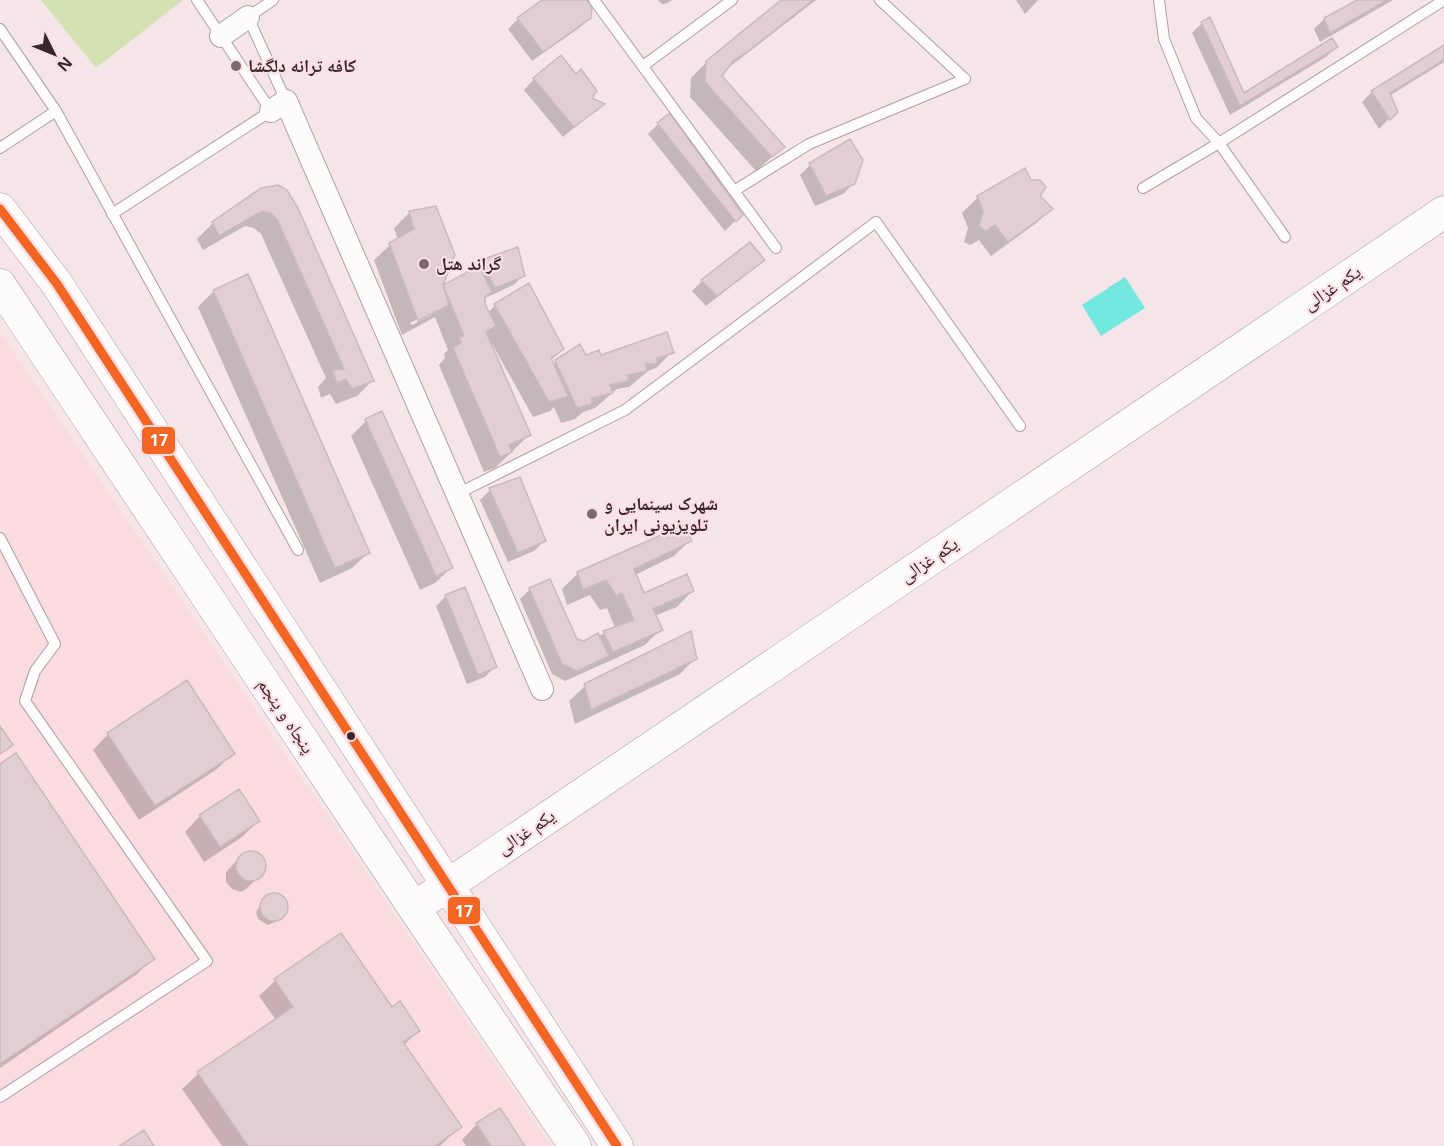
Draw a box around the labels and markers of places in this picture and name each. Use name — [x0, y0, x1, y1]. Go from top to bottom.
place label: کافه ترانه دلگشا — [248, 53, 356, 77]
marker: کافه ترانه دلگشا — [229, 59, 243, 73]
place label: گراند هتل — [436, 251, 501, 275]
marker: گراند هتل — [417, 257, 431, 271]
place label: شهرک سینمایی و تلویزیونی ایران — [604, 491, 718, 536]
marker: شهرک سینمایی و تلویزیونی ایران — [585, 507, 599, 521]
unlabelled marker — [345, 730, 357, 742]

